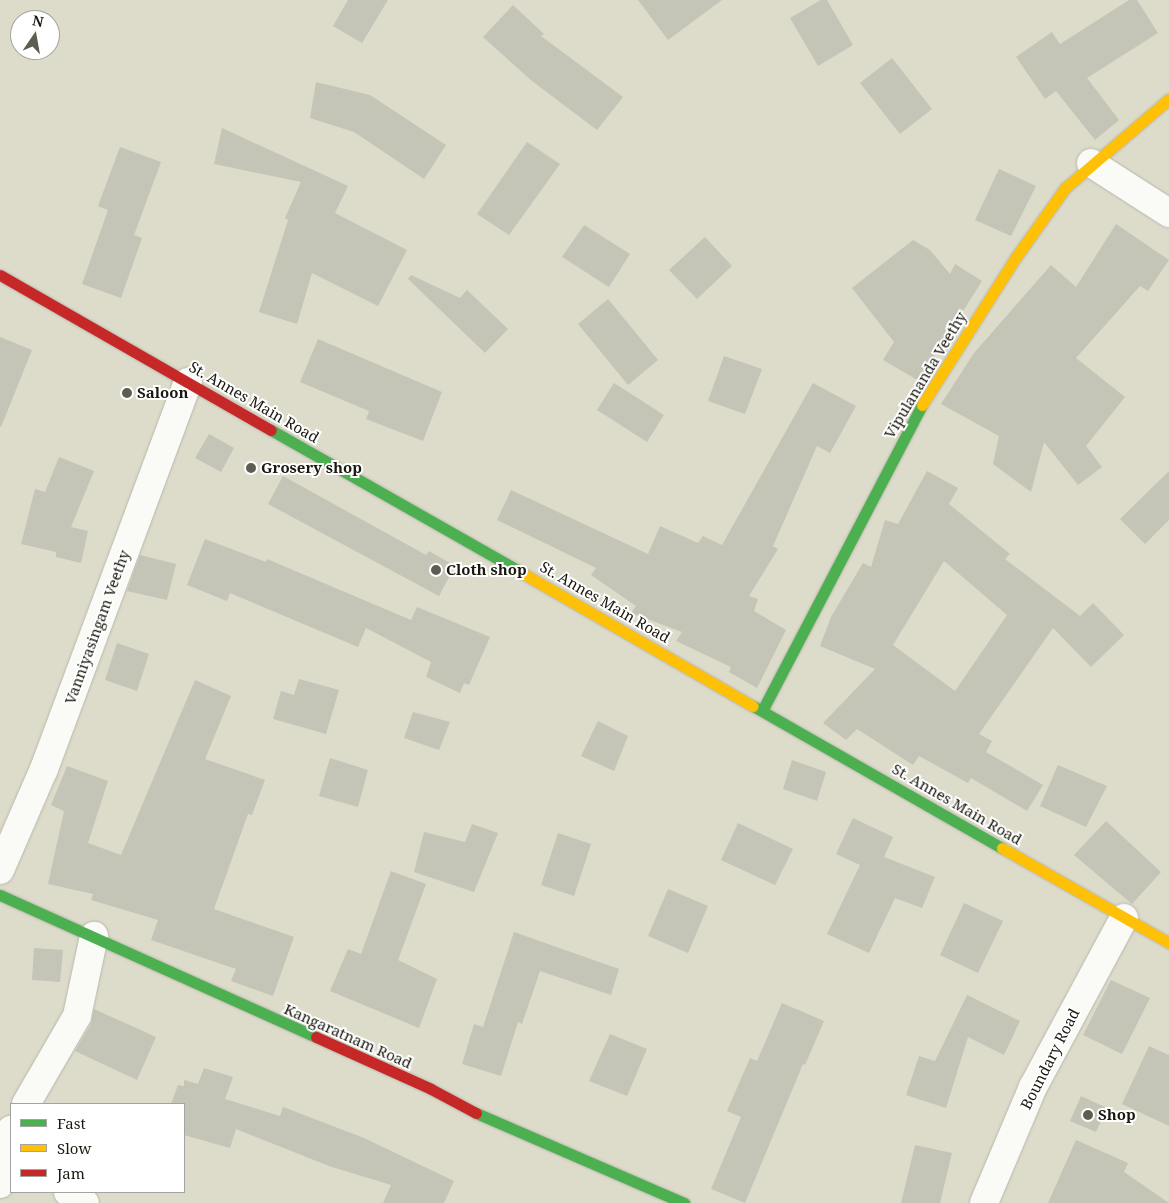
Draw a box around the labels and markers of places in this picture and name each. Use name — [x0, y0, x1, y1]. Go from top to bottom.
place label: Saloon — [137, 384, 188, 402]
marker: Saloon — [121, 387, 133, 399]
place label: Grosery shop — [261, 459, 362, 477]
marker: Grosery shop — [245, 462, 257, 474]
place label: Cloth shop — [446, 561, 527, 579]
marker: Cloth shop — [430, 564, 442, 576]
place label: Shop — [1098, 1106, 1136, 1124]
marker: Shop — [1082, 1109, 1094, 1121]

